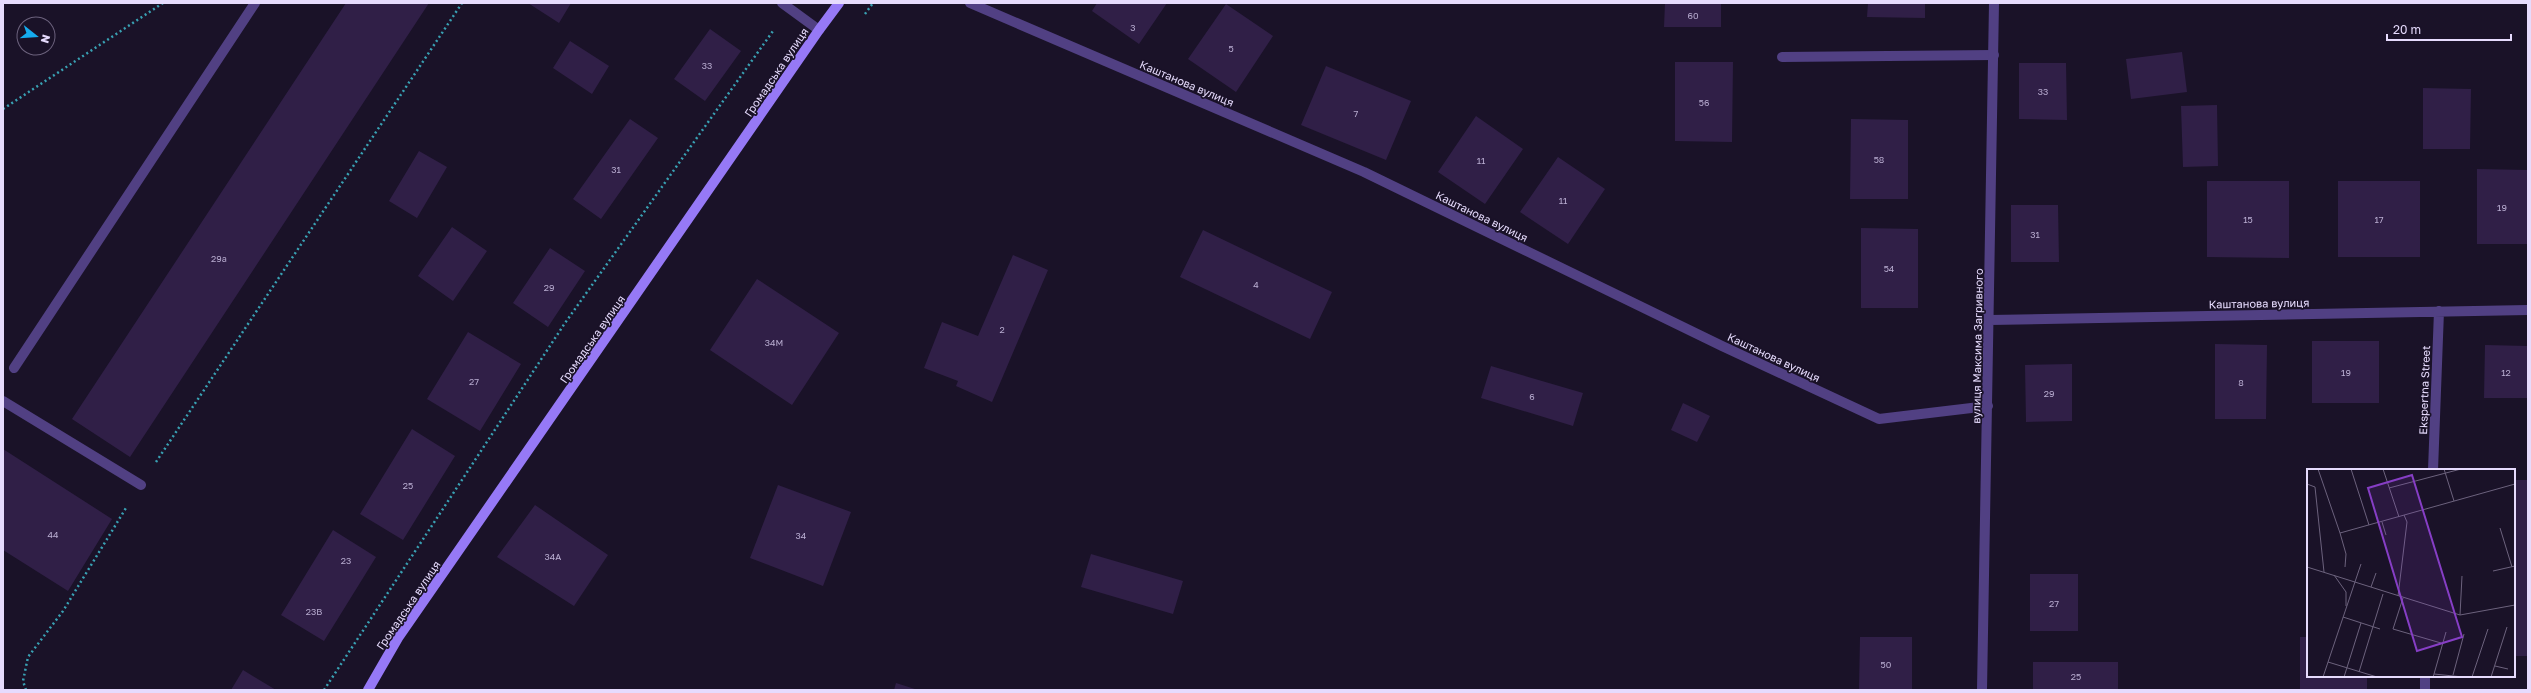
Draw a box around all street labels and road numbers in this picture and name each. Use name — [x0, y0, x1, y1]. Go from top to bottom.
street label: Громадська вулиця — [741, 25, 811, 119]
street label: Каштанова вулиця — [1138, 57, 1236, 109]
street label: Каштанова вулиця — [1434, 188, 1530, 244]
street label: вулиця Максима Загривного — [1969, 268, 1985, 424]
street label: Громадська вулиця — [557, 293, 627, 385]
street label: Каштанова вулиця — [2208, 296, 2310, 310]
street label: Каштанова вулиця — [1726, 330, 1822, 384]
street label: Ekspertna Street — [2416, 345, 2432, 435]
street label: Громадська вулиця — [373, 558, 443, 652]

